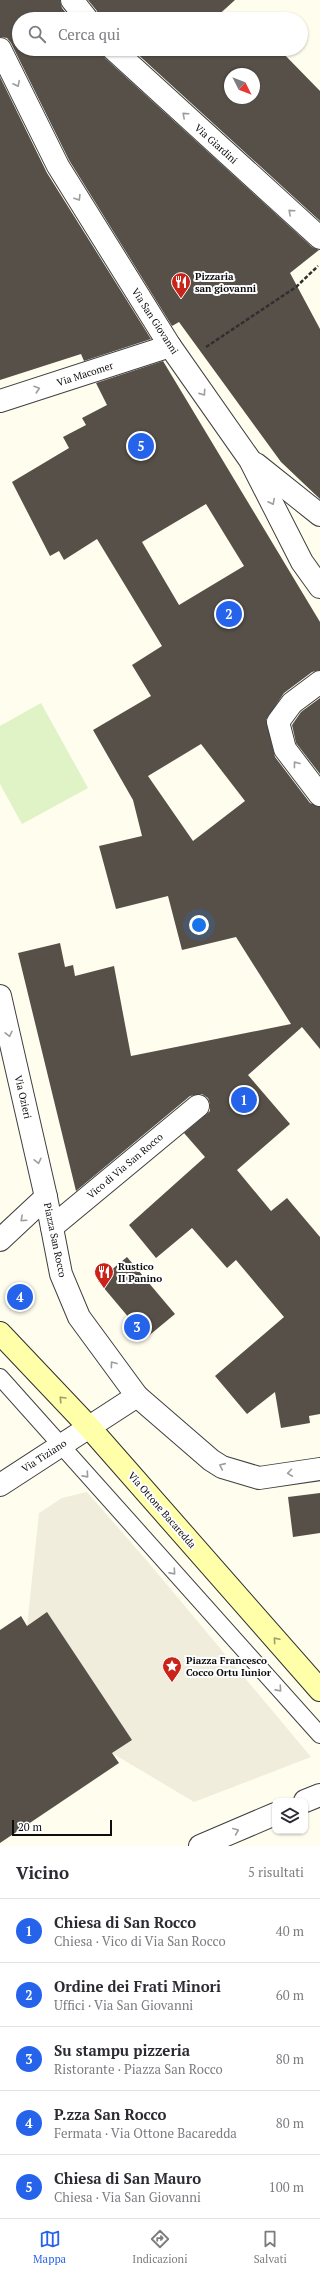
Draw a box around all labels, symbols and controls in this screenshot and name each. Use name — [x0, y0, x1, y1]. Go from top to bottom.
search box — [12, 12, 308, 56]
icon: search — [26, 23, 48, 45]
text: Cerca qui — [58, 24, 120, 44]
north arrow — [224, 68, 260, 104]
one-way arrow — [12, 79, 20, 87]
one-way arrow — [182, 112, 190, 119]
street label: Via Giardini — [192, 121, 240, 167]
one-way arrow — [73, 194, 81, 201]
one-way arrow — [288, 209, 296, 217]
place label: Pizzaria san giovanni — [195, 270, 257, 295]
restaurant icon: Pizzaria san giovanni — [170, 271, 192, 299]
street label: Via San Giovanni — [129, 285, 181, 357]
street label: Via Macomer — [55, 359, 115, 389]
one-way arrow — [33, 385, 40, 394]
one-way arrow — [198, 388, 205, 395]
pin: 5 — [128, 431, 154, 461]
one-way arrow — [267, 498, 275, 506]
pin: 2 — [216, 599, 242, 629]
one-way arrow — [294, 762, 301, 769]
your location — [189, 915, 209, 935]
one-way arrow — [4, 1031, 12, 1037]
street label: Via Ozieri — [12, 1074, 34, 1120]
pin: 1 — [231, 1085, 257, 1115]
street label: Vico di Via San Rocco — [84, 1130, 166, 1202]
one-way arrow — [33, 1157, 42, 1164]
street label: Piazza San Rocco — [41, 1201, 69, 1279]
one-way arrow — [20, 1214, 28, 1221]
place label: Rustico II Panino — [118, 1260, 162, 1285]
restaurant icon: Rustico II Panino — [93, 1261, 115, 1289]
pin: 4 — [7, 1282, 33, 1312]
pin: 3 — [124, 1312, 150, 1342]
one-way arrow — [111, 1362, 118, 1369]
one-way arrow — [59, 1396, 67, 1404]
street label: Via Tiziano — [19, 1436, 69, 1475]
one-way arrow — [219, 1463, 226, 1471]
one-way arrow — [286, 1468, 293, 1477]
street label: Via Ottone Bacaredda — [125, 1469, 199, 1551]
one-way arrow — [81, 1470, 89, 1478]
one-way arrow — [168, 1567, 175, 1574]
one-way arrow — [273, 1637, 280, 1645]
place label: Piazza Francesco Cocco Ortu Iunior — [186, 1654, 272, 1679]
place icon: Piazza Francesco Cocco Ortu Iunior — [161, 1655, 183, 1683]
one-way arrow — [274, 1684, 281, 1692]
map controls — [272, 1798, 308, 1834]
button: layers — [272, 1798, 308, 1834]
scale bar — [12, 1818, 112, 1837]
text: 20 m — [18, 1820, 42, 1834]
one-way arrow — [233, 1827, 240, 1835]
text: Vicino — [16, 1861, 69, 1884]
text: 5 risultati — [248, 1863, 304, 1881]
text: Chiesa di San Rocco — [54, 1912, 196, 1932]
text: 1 — [25, 1922, 33, 1940]
text: 40 m — [276, 1922, 304, 1940]
text: Chiesa · Vico di Via San Rocco — [54, 1932, 226, 1950]
text: Ordine dei Frati Minori — [54, 1976, 221, 1996]
text: 2 — [25, 1986, 33, 2004]
text: 60 m — [276, 1986, 304, 2004]
text: Uffici · Via San Giovanni — [54, 1996, 193, 2014]
text: Su stampu pizzeria — [54, 2040, 190, 2060]
text: 3 — [25, 2050, 33, 2068]
text: 80 m — [276, 2050, 304, 2068]
text: Ristorante · Piazza San Rocco — [54, 2060, 223, 2078]
text: P.zza San Rocco — [54, 2104, 167, 2124]
text: 4 — [25, 2114, 33, 2132]
text: 80 m — [276, 2114, 304, 2132]
text: Fermata · Via Ottone Bacaredda — [54, 2124, 237, 2142]
text: Chiesa di San Mauro — [54, 2168, 201, 2188]
text: 5 — [25, 2178, 33, 2196]
text: 100 m — [269, 2178, 304, 2196]
text: Chiesa · Via San Giovanni — [54, 2188, 201, 2206]
tab: Mappa — [33, 2228, 66, 2266]
tab: Indicazioni — [132, 2228, 187, 2266]
tab: Salvati — [254, 2228, 287, 2266]

